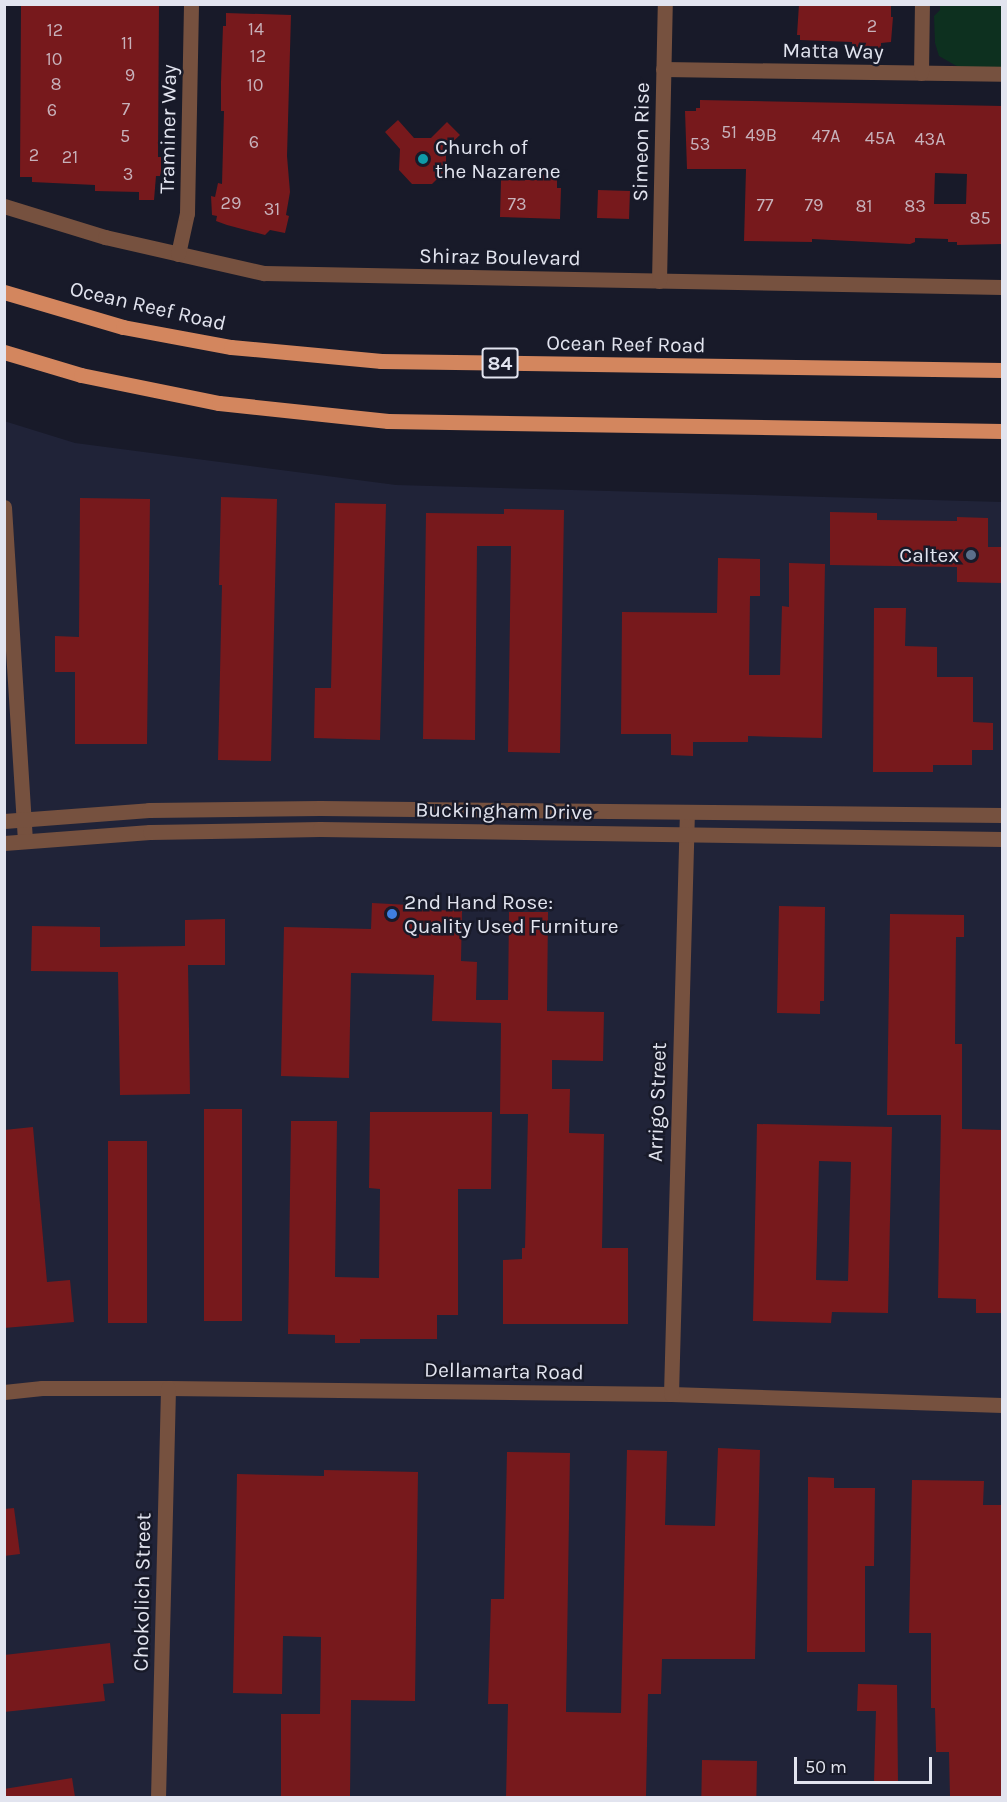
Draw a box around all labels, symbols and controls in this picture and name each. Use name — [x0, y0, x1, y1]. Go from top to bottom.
house number: 2 — [867, 15, 877, 37]
house number: 14 — [248, 18, 264, 40]
house number: 12 — [47, 19, 63, 41]
house number: 11 — [121, 32, 133, 54]
street label: Matta Way — [782, 38, 884, 64]
house number: 12 — [250, 45, 266, 67]
house number: 10 — [46, 48, 62, 70]
house number: 9 — [125, 64, 135, 86]
street label: Traminer Way — [154, 64, 182, 194]
house number: 8 — [50, 73, 62, 95]
house number: 10 — [247, 74, 263, 96]
street label: Simeon Rise — [627, 82, 655, 202]
house number: 7 — [122, 98, 130, 120]
house number: 6 — [47, 99, 57, 121]
house number: 51 — [721, 121, 737, 143]
house number: 49B — [745, 124, 777, 146]
house number: 5 — [120, 125, 130, 147]
house number: 47A — [812, 125, 840, 147]
house number: 45A — [865, 127, 895, 149]
house number: 43A — [914, 128, 946, 150]
house number: 6 — [249, 131, 259, 153]
house number: 53 — [690, 133, 710, 155]
place label: Church of the Nazarene — [435, 134, 561, 184]
house number: 2 — [29, 144, 39, 166]
house number: 21 — [62, 146, 78, 168]
marker: Church of the Nazarene — [416, 152, 430, 166]
house number: 3 — [123, 163, 133, 185]
house number: 29 — [221, 192, 241, 214]
house number: 73 — [507, 193, 527, 215]
house number: 77 — [757, 194, 773, 216]
house number: 79 — [805, 194, 823, 216]
house number: 81 — [855, 195, 873, 217]
house number: 83 — [904, 195, 926, 217]
house number: 31 — [264, 198, 280, 220]
house number: 85 — [969, 207, 991, 229]
street label: Shiraz Boulevard — [419, 243, 581, 271]
street label: Ocean Reef Road — [68, 276, 228, 336]
street label: Ocean Reef Road — [546, 330, 706, 358]
road number: 84 — [480, 346, 520, 380]
place label: Caltex — [899, 542, 959, 568]
marker: Caltex — [964, 548, 978, 562]
street label: Buckingham Drive — [415, 797, 593, 825]
place label: 2nd Hand Rose: Quality Used Furniture — [404, 889, 618, 939]
marker: 2nd Hand Rose: Quality Used Furniture — [385, 907, 399, 921]
street label: Arrigo Street — [642, 1042, 672, 1162]
street label: Dellamarta Road — [424, 1357, 584, 1385]
street label: Chokolich Street — [128, 1512, 156, 1672]
scale bar — [797, 1745, 935, 1783]
text: 50 m — [805, 1756, 847, 1778]

